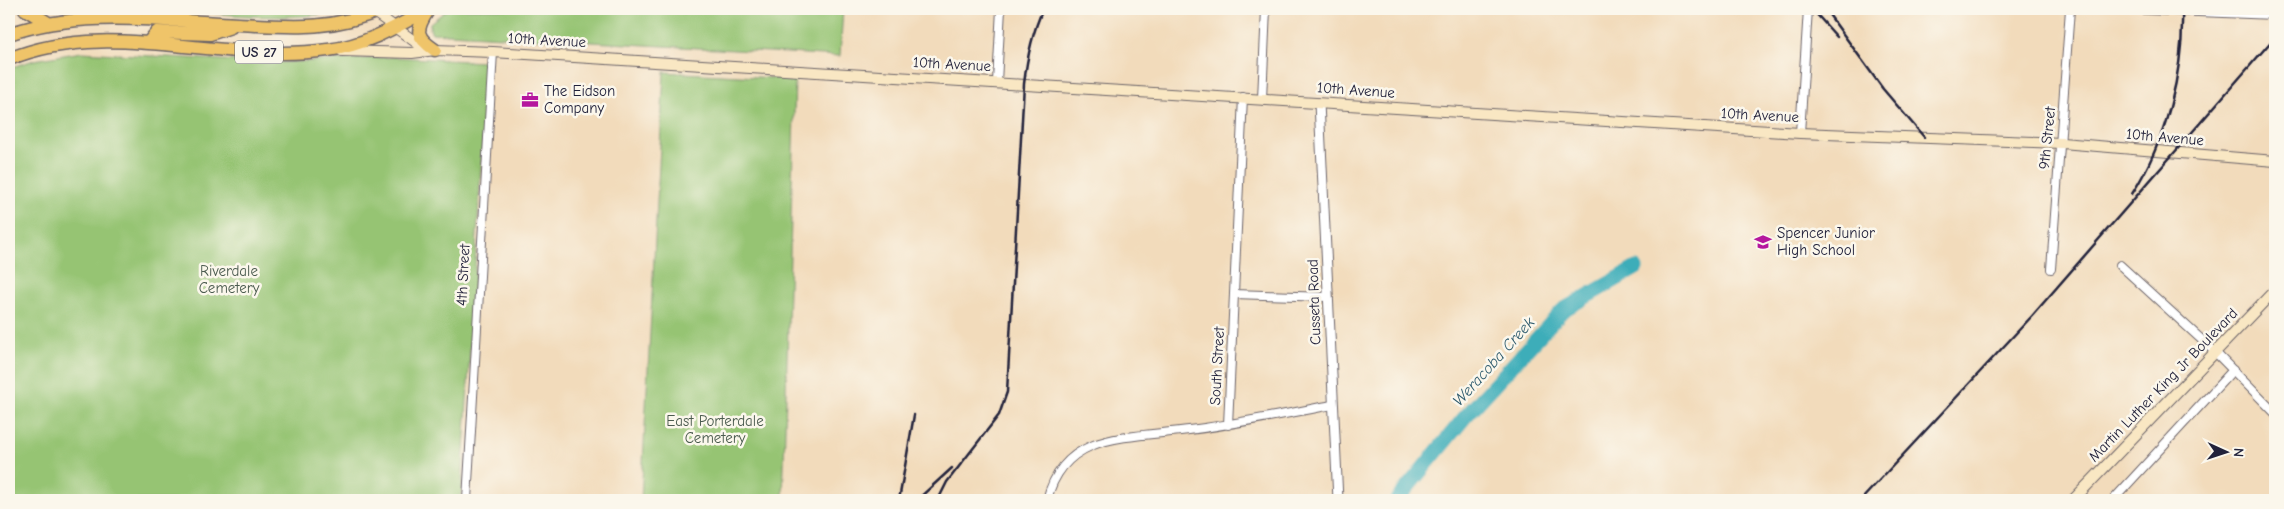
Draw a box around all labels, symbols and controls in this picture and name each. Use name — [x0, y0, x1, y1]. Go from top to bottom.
street label: 10th Avenue — [508, 29, 587, 51]
road number: US 27 — [235, 41, 283, 64]
street label: 10th Avenue — [913, 53, 992, 75]
street label: 10th Avenue — [1316, 78, 1396, 102]
place label: The Eidson Company — [544, 82, 615, 117]
office icon: The Eidson Company — [520, 90, 540, 110]
street label: 10th Avenue — [1721, 104, 1800, 126]
street label: 9th Street — [2035, 105, 2059, 170]
street label: 10th Avenue — [2125, 125, 2205, 149]
place label: Spencer Junior High School — [1777, 224, 1875, 259]
school or university icon: Spencer Junior High School — [1753, 232, 1773, 252]
street label: 4th Street — [452, 243, 474, 307]
street label: Cusseta Road — [1304, 259, 1324, 345]
park label: Riverdale Cemetery — [199, 262, 260, 297]
street label: Martin Luther King Jr Boulevard — [2085, 304, 2241, 466]
water label: Weracoba Creek — [1449, 313, 1538, 410]
street label: South Street — [1206, 325, 1228, 406]
park label: East Porterdale Cemetery — [666, 412, 764, 447]
north arrow — [2202, 426, 2252, 476]
text: N — [2230, 448, 2247, 458]

